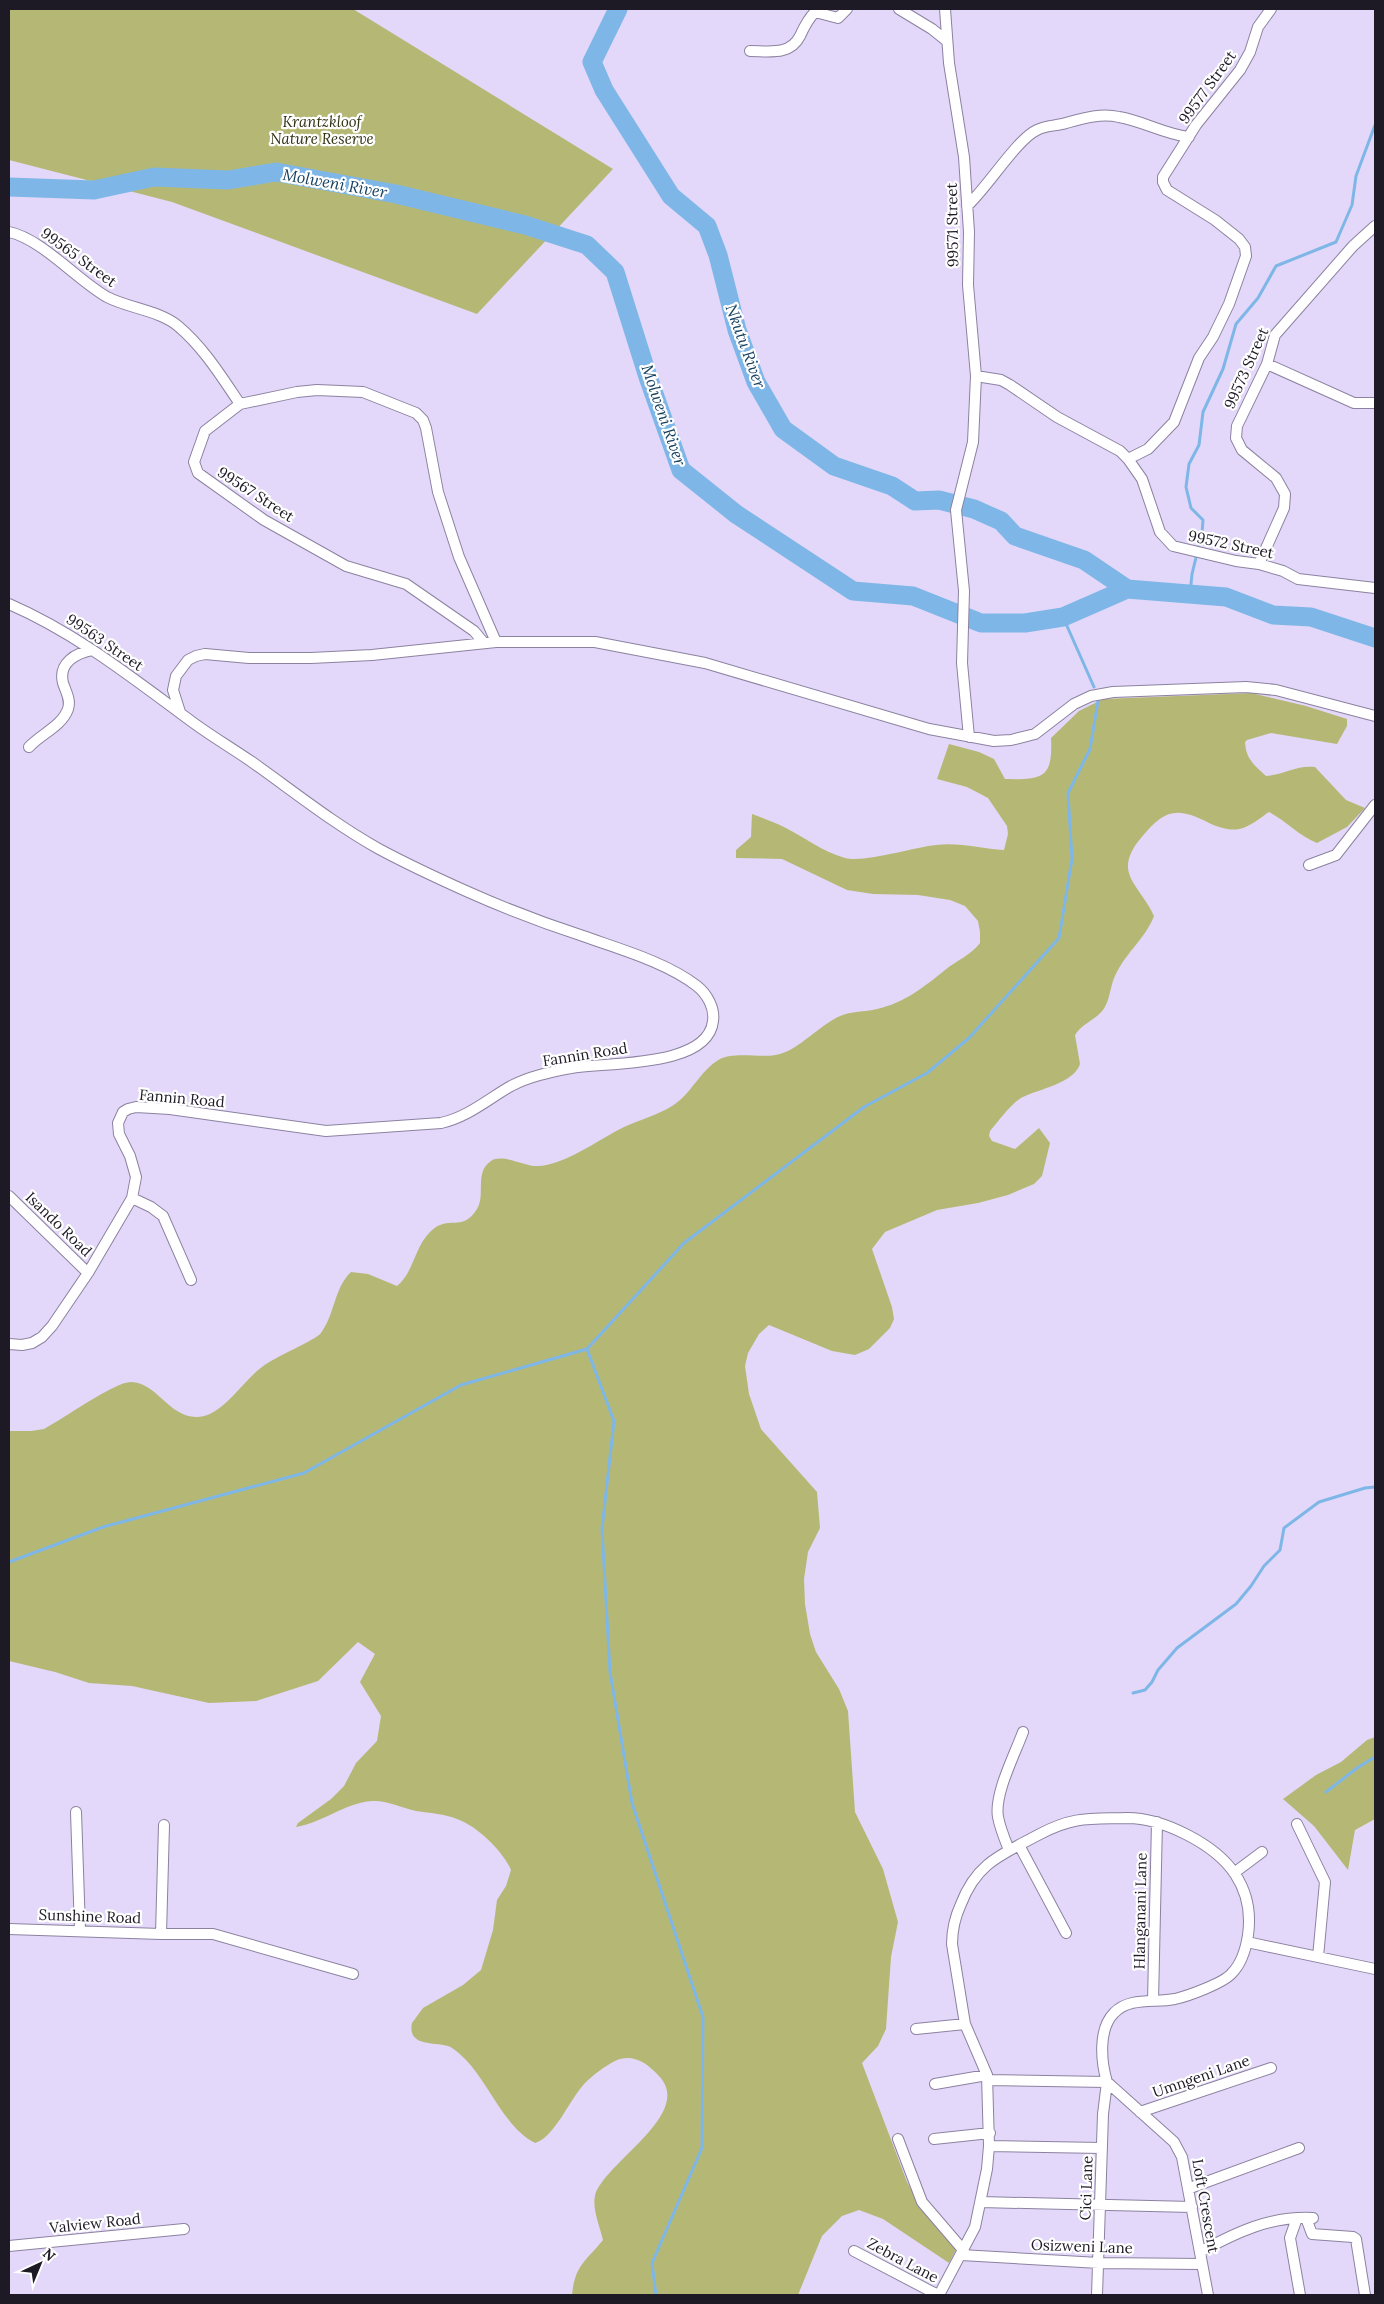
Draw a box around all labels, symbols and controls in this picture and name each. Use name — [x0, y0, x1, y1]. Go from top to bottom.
street label: 99577 Street — [1174, 47, 1240, 127]
park label: Krantzkloof Nature Reserve — [270, 112, 374, 148]
water label: Molweni River — [281, 164, 389, 202]
street label: 99571 Street — [942, 182, 962, 267]
street label: 99565 Street — [37, 223, 121, 291]
water label: Nkutu River — [722, 301, 771, 391]
street label: 99573 Street — [1220, 324, 1273, 412]
water label: Molweni River — [637, 362, 691, 469]
street label: 99567 Street — [214, 462, 298, 526]
street label: 99572 Street — [1186, 526, 1276, 562]
street label: 99563 Street — [63, 609, 147, 675]
street label: Fannin Road — [541, 1038, 629, 1070]
street label: Fannin Road — [139, 1085, 226, 1111]
street label: Isando Road — [22, 1188, 96, 1260]
street label: Hlanganani Lane — [1129, 1852, 1151, 1970]
street label: Sunshine Road — [38, 1905, 142, 1927]
street label: Umngeni Lane — [1150, 2051, 1252, 2101]
street label: Cici Lane — [1075, 2155, 1097, 2221]
street label: Loft Crescent — [1188, 2158, 1224, 2255]
street label: Valview Road — [47, 2209, 142, 2237]
street label: Zebra Lane — [864, 2233, 942, 2287]
street label: Osizweni Lane — [1031, 2235, 1133, 2257]
north arrow — [15, 2239, 65, 2289]
text: N — [39, 2244, 59, 2265]

